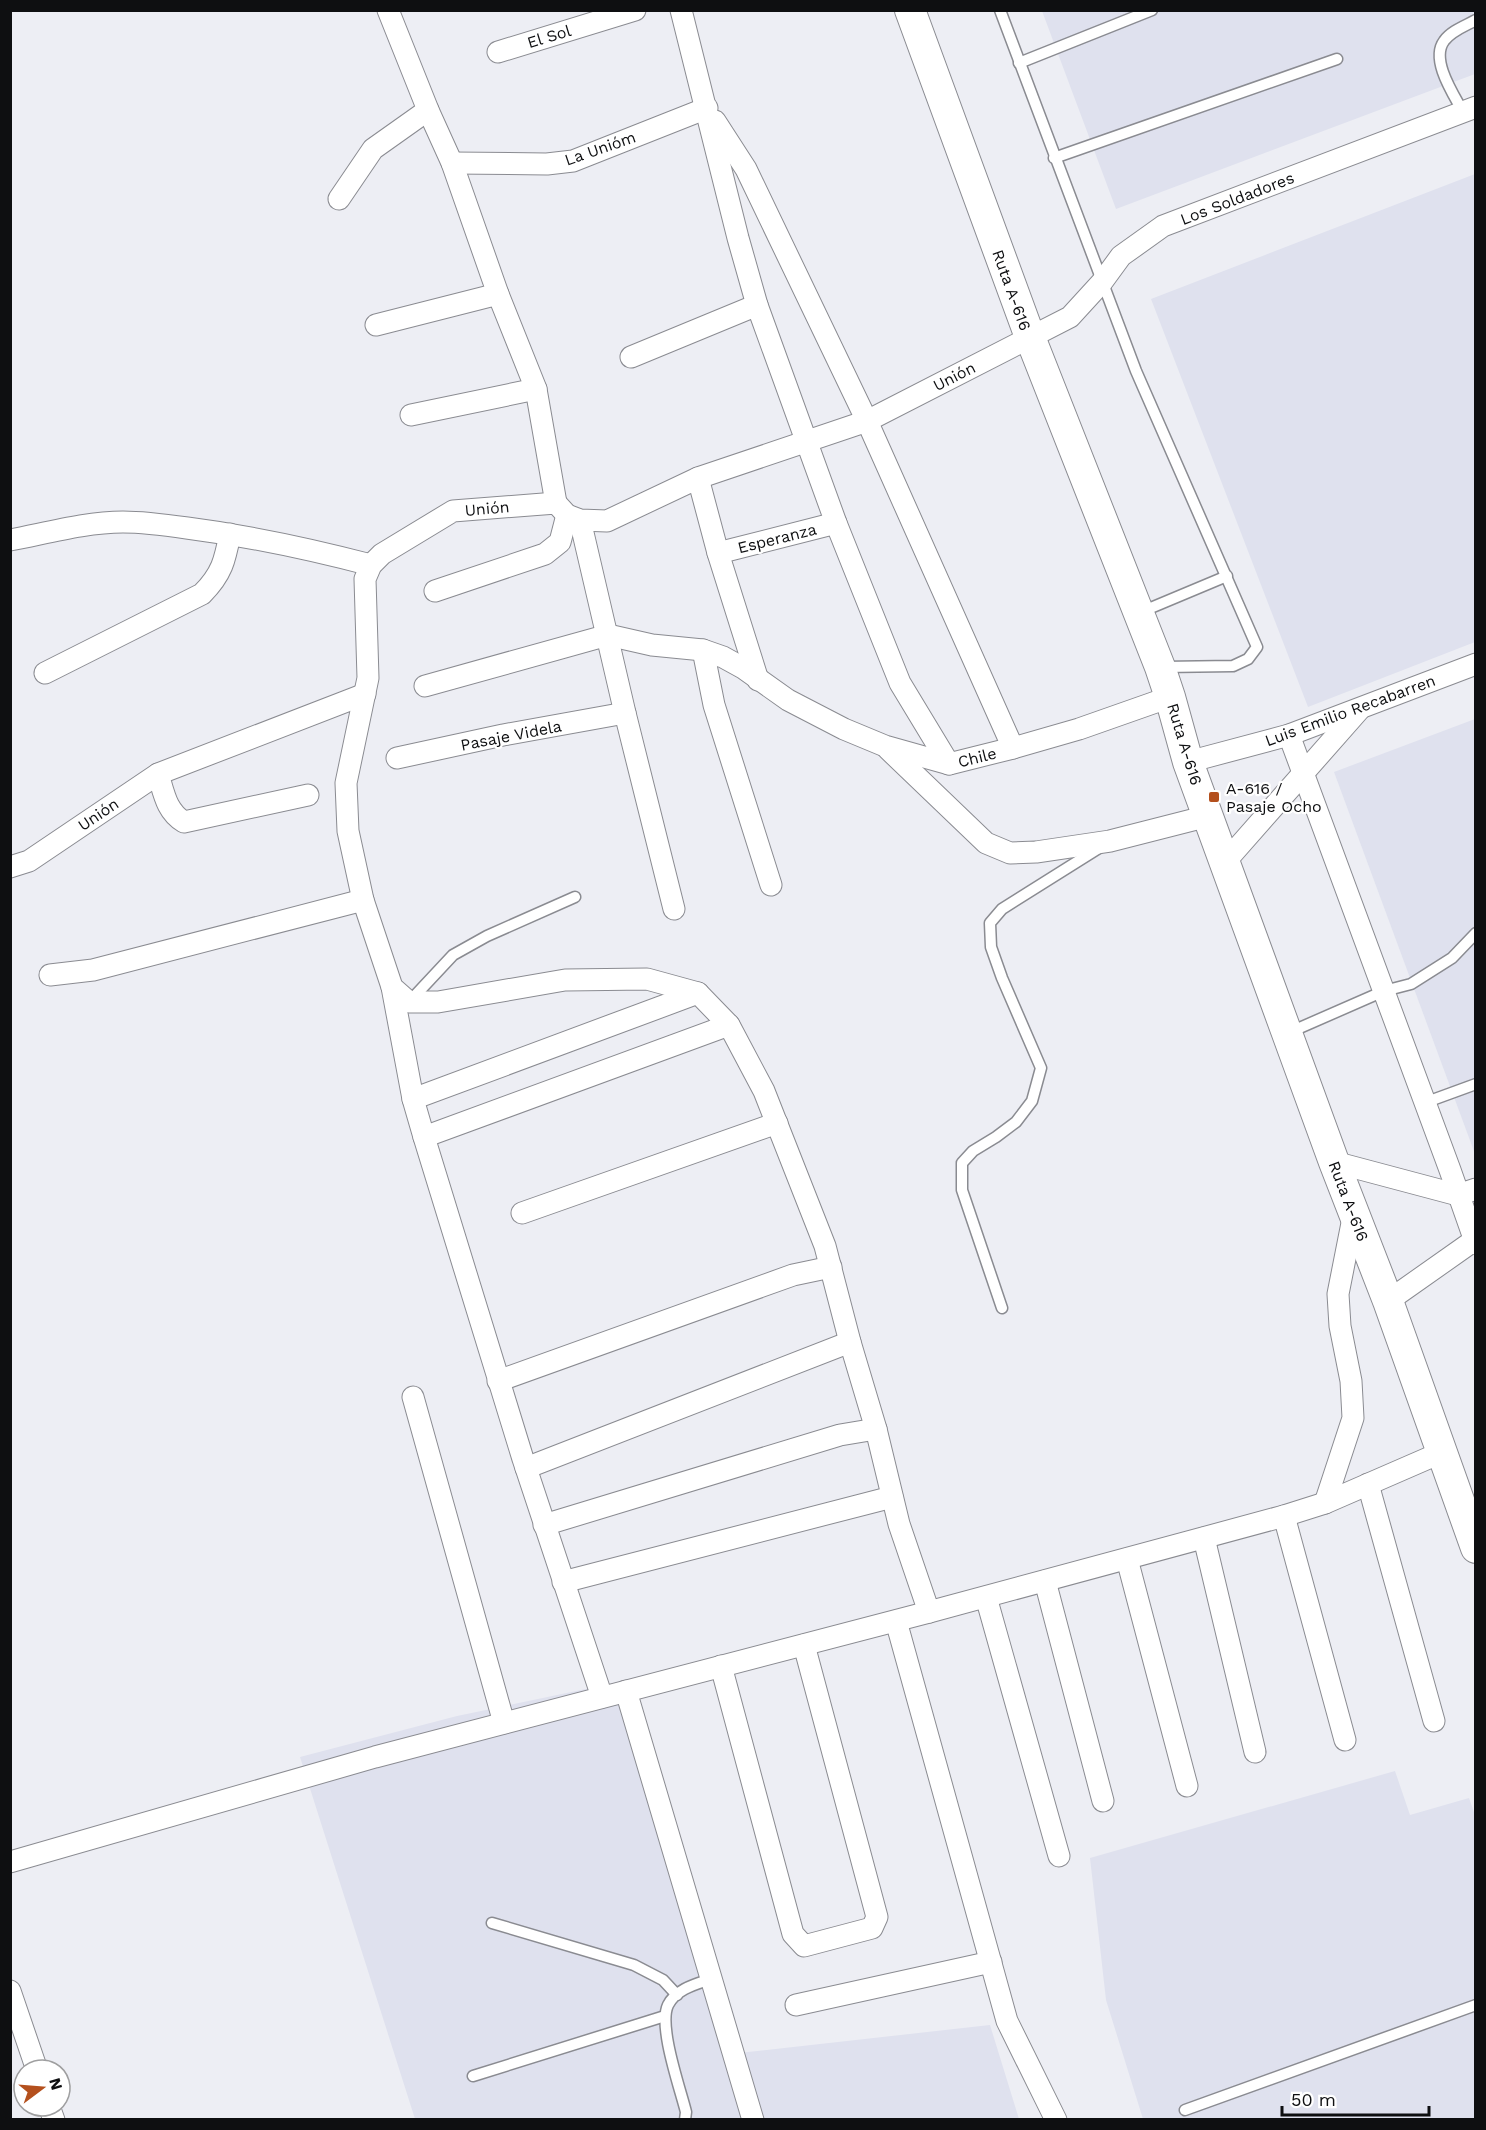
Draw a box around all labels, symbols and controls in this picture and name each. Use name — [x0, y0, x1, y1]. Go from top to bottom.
street label: El Sol — [525, 21, 573, 52]
street label: La Unióm — [562, 127, 638, 169]
street label: Los Soldadores — [1178, 168, 1297, 229]
street label: Ruta A-616 — [988, 247, 1035, 333]
street label: Unión — [930, 358, 979, 395]
street label: Unión — [464, 497, 510, 520]
street label: Esperanza — [736, 519, 819, 557]
street label: Luis Emilio Recabarren — [1262, 671, 1438, 750]
street label: Ruta A-616 — [1163, 701, 1206, 787]
street label: Pasaje Videla — [459, 716, 563, 755]
street label: Chile — [956, 744, 998, 771]
place label: A-616 / Pasaje Ocho — [1226, 779, 1322, 816]
marker: A-616 / Pasaje Ocho — [1207, 790, 1221, 804]
street label: Unión — [74, 794, 122, 835]
street label: Ruta A-616 — [1325, 1158, 1373, 1244]
north arrow — [12, 2058, 72, 2118]
text: N — [45, 2076, 67, 2092]
scale bar — [1282, 2079, 1429, 2117]
text: 50 m — [1291, 2089, 1336, 2110]

